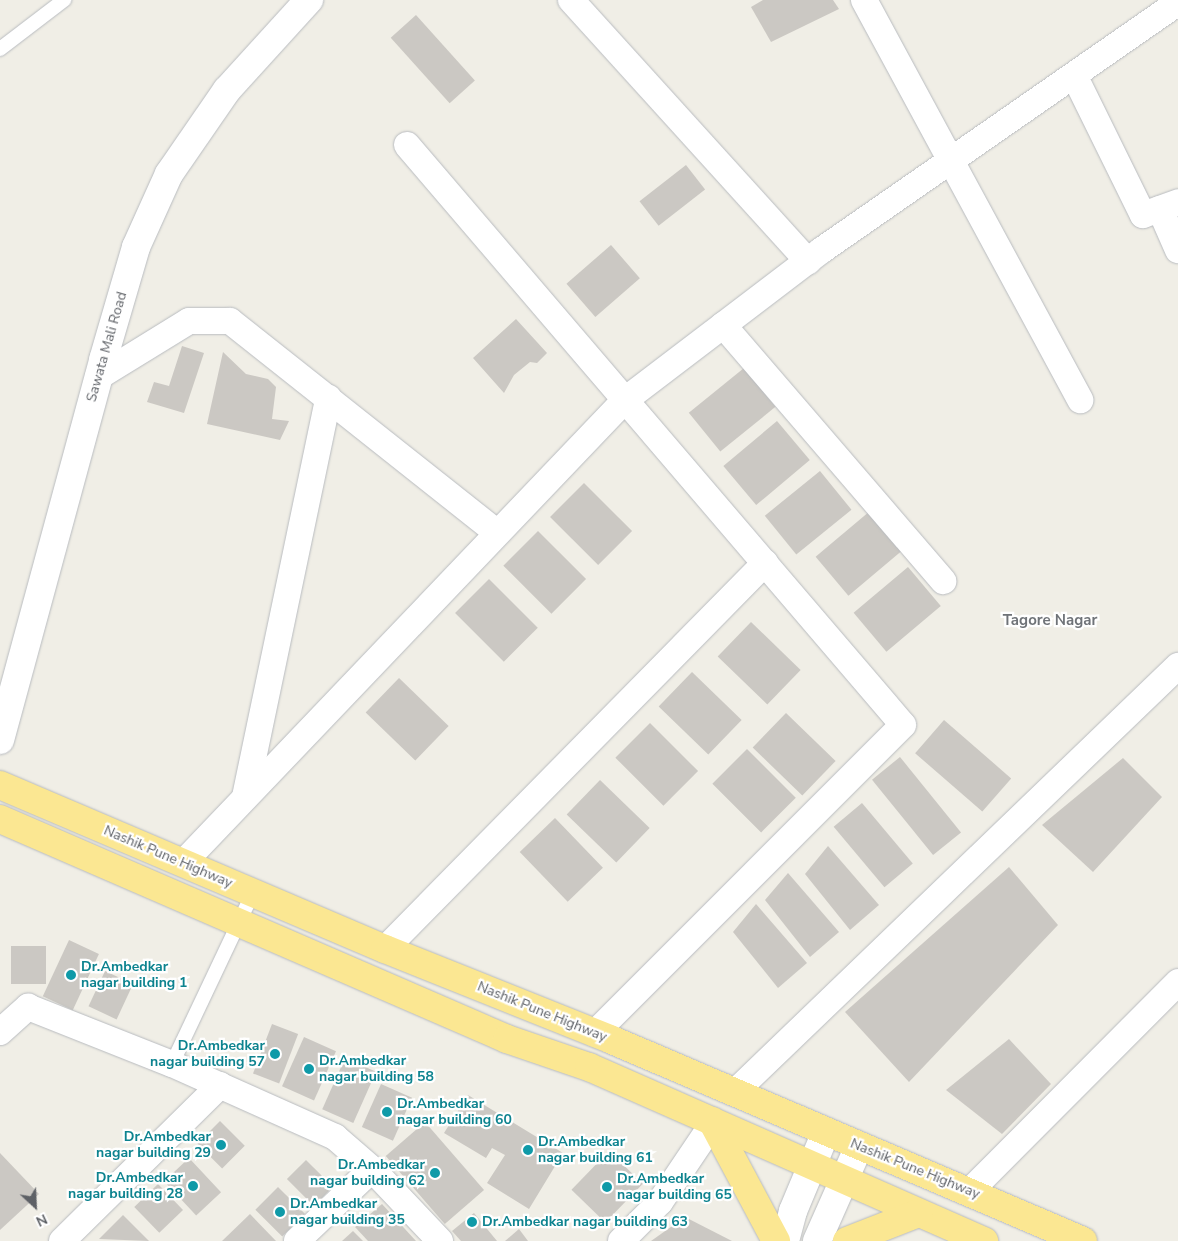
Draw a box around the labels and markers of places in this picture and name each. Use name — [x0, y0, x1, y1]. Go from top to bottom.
place label: Dr.Ambedkar nagar building 1 — [81, 959, 187, 992]
marker: Dr.Ambedkar nagar building 1 — [65, 969, 77, 981]
place label: Dr.Ambedkar nagar building 57 — [150, 1038, 265, 1070]
marker: Dr.Ambedkar nagar building 57 — [269, 1048, 281, 1060]
place label: Dr.Ambedkar nagar building 58 — [319, 1053, 434, 1086]
marker: Dr.Ambedkar nagar building 58 — [303, 1063, 315, 1075]
place label: Dr.Ambedkar nagar building 60 — [397, 1096, 512, 1128]
marker: Dr.Ambedkar nagar building 60 — [381, 1106, 393, 1118]
place label: Dr.Ambedkar nagar building 29 — [96, 1129, 211, 1162]
place label: Dr.Ambedkar nagar building 61 — [538, 1134, 653, 1166]
marker: Dr.Ambedkar nagar building 29 — [215, 1139, 227, 1151]
marker: Dr.Ambedkar nagar building 61 — [522, 1144, 534, 1156]
place label: Dr.Ambedkar nagar building 62 — [310, 1157, 425, 1190]
marker: Dr.Ambedkar nagar building 62 — [429, 1167, 441, 1179]
place label: Dr.Ambedkar nagar building 28 — [68, 1170, 183, 1202]
place label: Dr.Ambedkar nagar building 65 — [617, 1171, 732, 1204]
marker: Dr.Ambedkar nagar building 28 — [187, 1180, 199, 1192]
marker: Dr.Ambedkar nagar building 65 — [601, 1181, 613, 1193]
place label: Dr.Ambedkar nagar building 35 — [290, 1196, 405, 1228]
marker: Dr.Ambedkar nagar building 35 — [274, 1206, 286, 1218]
place label: Dr.Ambedkar nagar building 63 — [482, 1214, 688, 1230]
marker: Dr.Ambedkar nagar building 63 — [466, 1216, 478, 1228]

